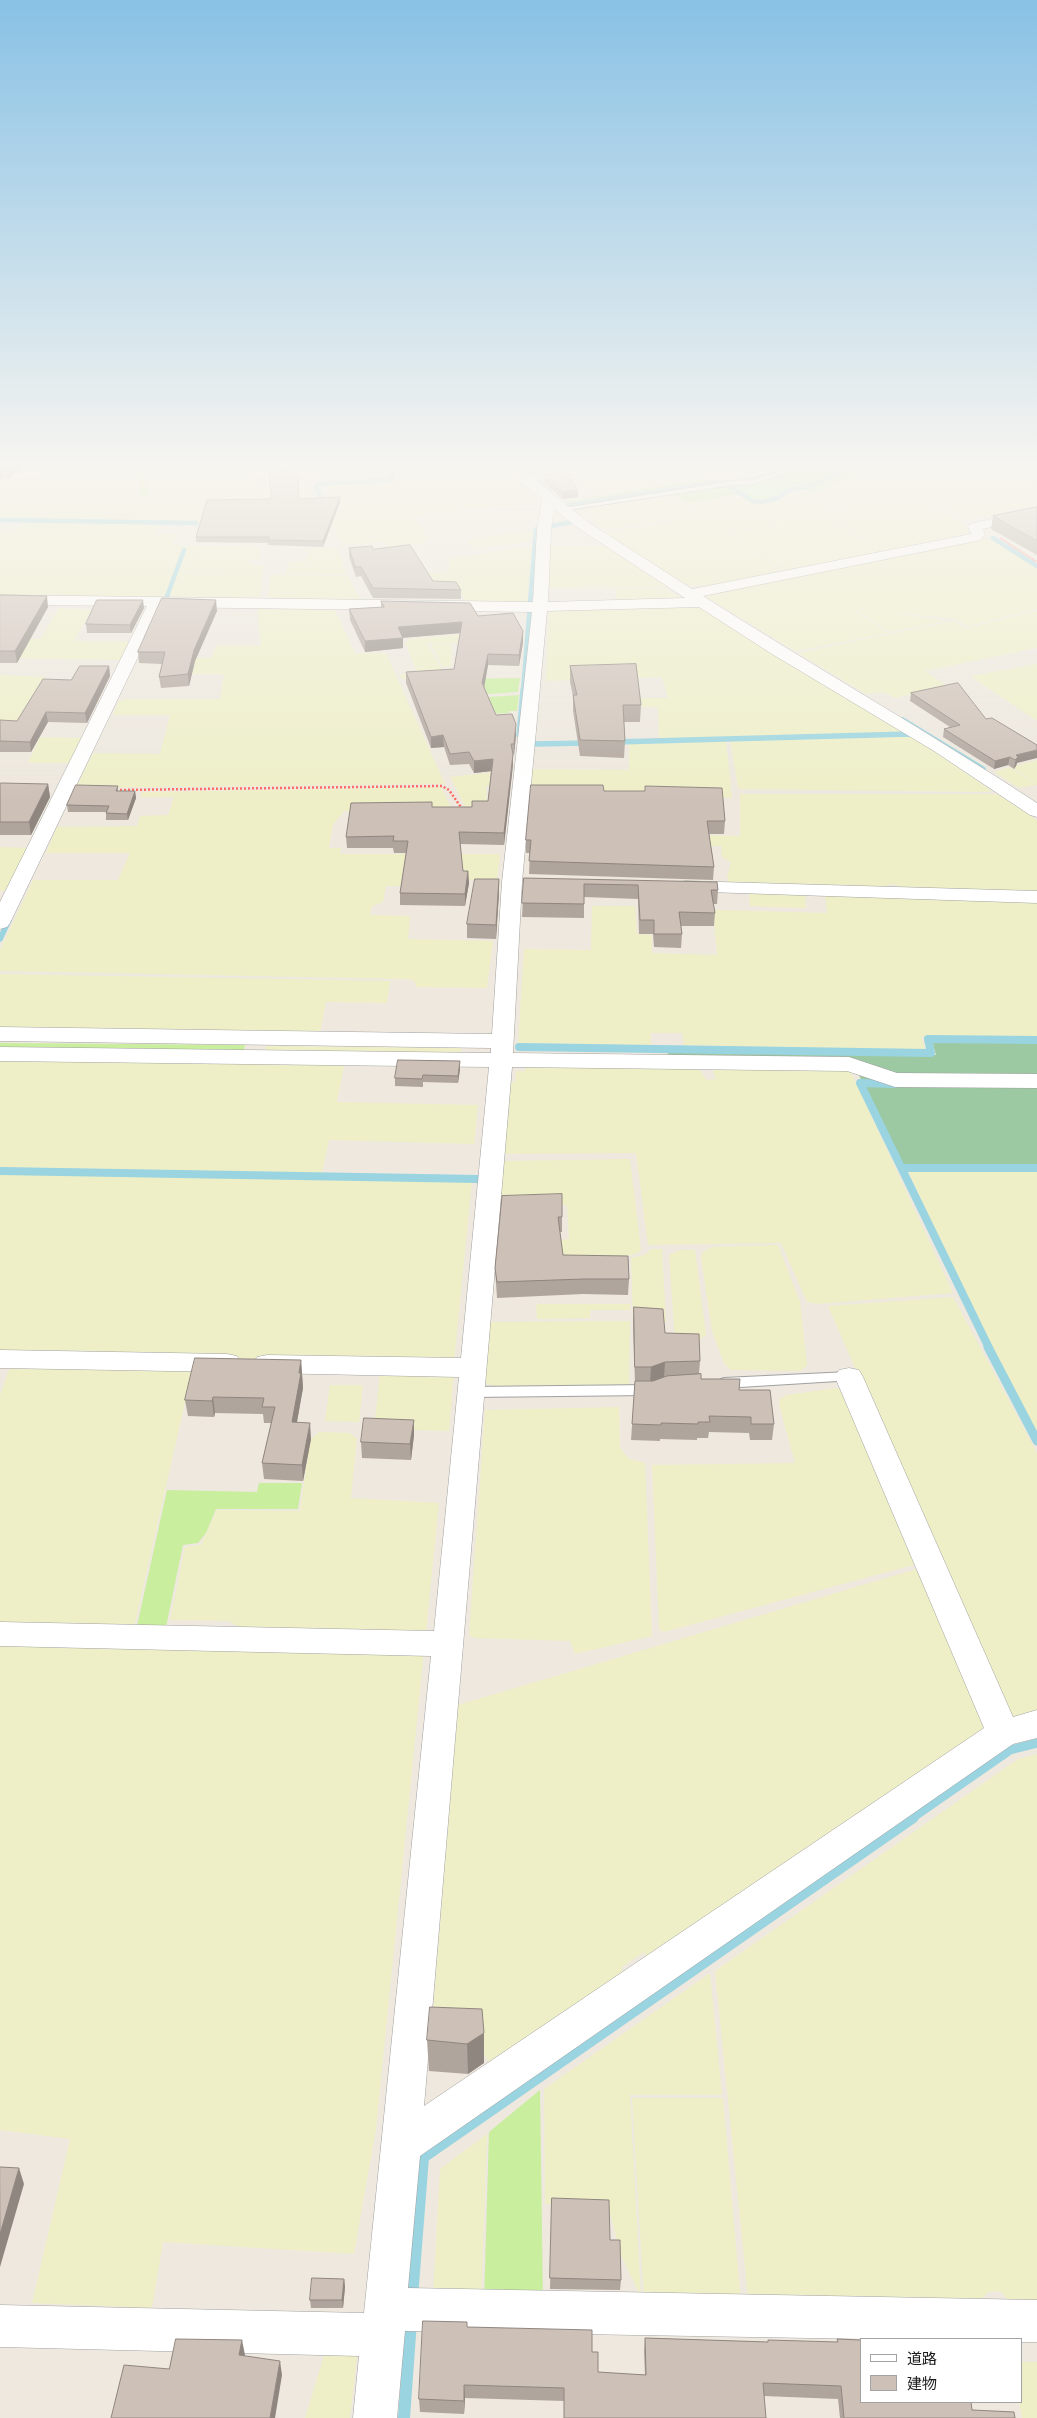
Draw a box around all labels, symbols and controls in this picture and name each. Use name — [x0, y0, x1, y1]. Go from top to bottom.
legend — [860, 2338, 1022, 2403]
text: 道路 — [907, 2350, 937, 2367]
text: 建物 — [907, 2375, 937, 2392]

